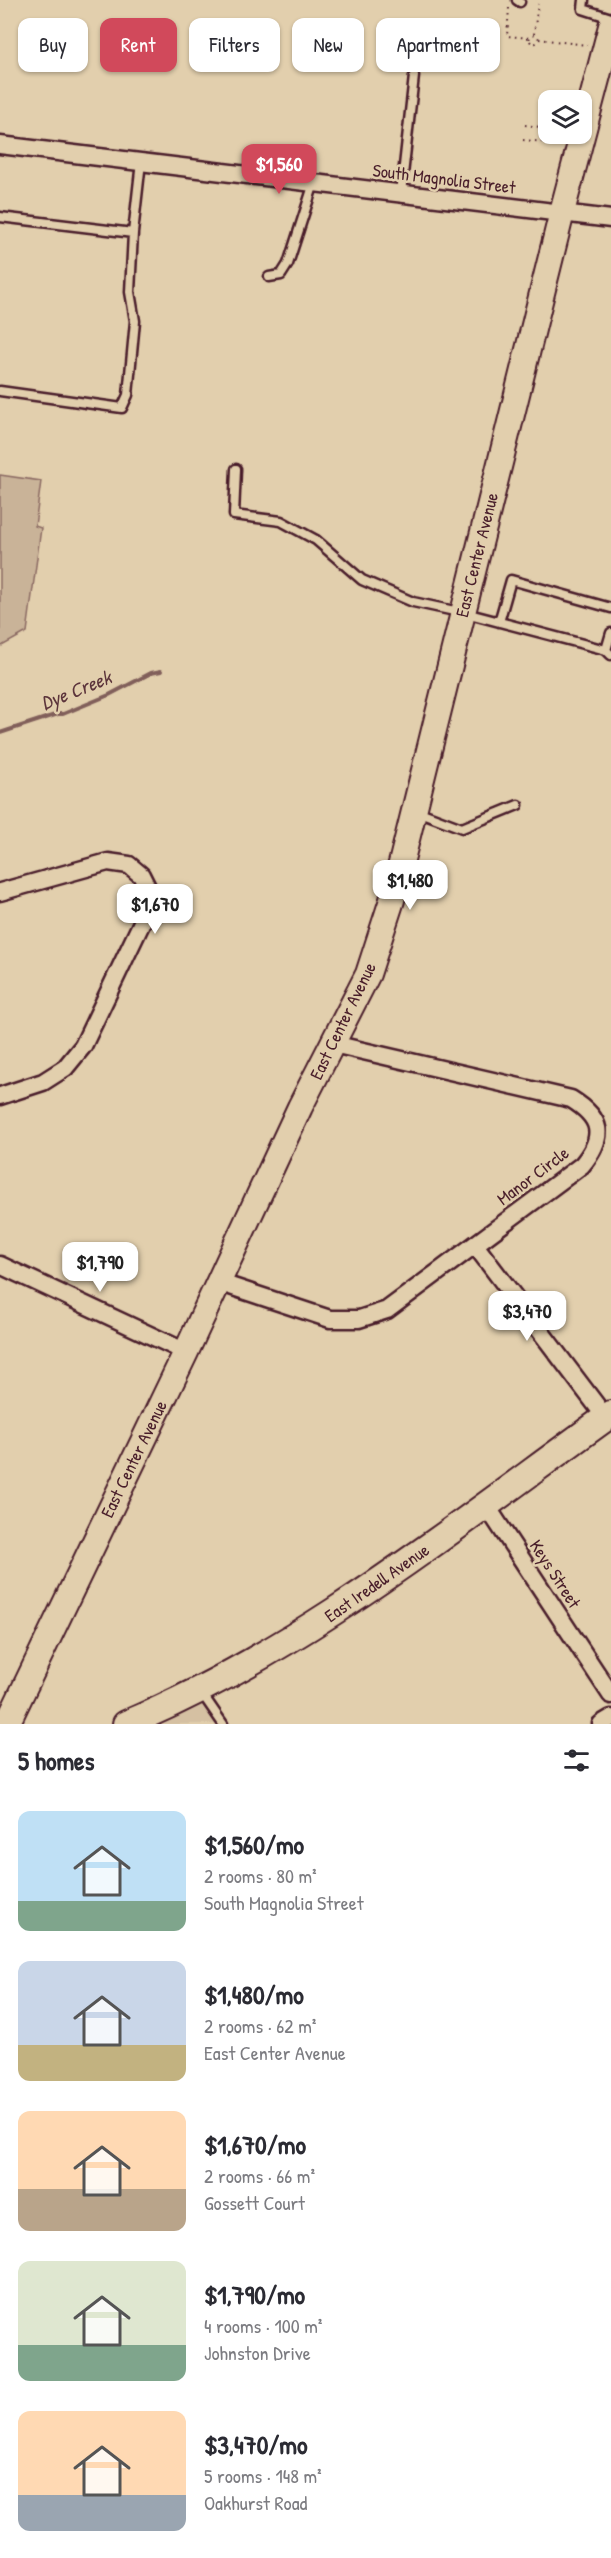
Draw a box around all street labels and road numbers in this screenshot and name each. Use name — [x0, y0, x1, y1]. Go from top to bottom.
street label: South Magnolia Street — [371, 157, 518, 200]
street label: East Center Avenue — [449, 490, 504, 620]
street label: East Center Avenue — [303, 958, 382, 1084]
street label: Manor Circle — [492, 1140, 574, 1211]
street label: East Center Avenue — [94, 1396, 173, 1522]
street label: Keys Street — [524, 1535, 587, 1614]
street label: East Iredell Avenue — [319, 1537, 434, 1628]

